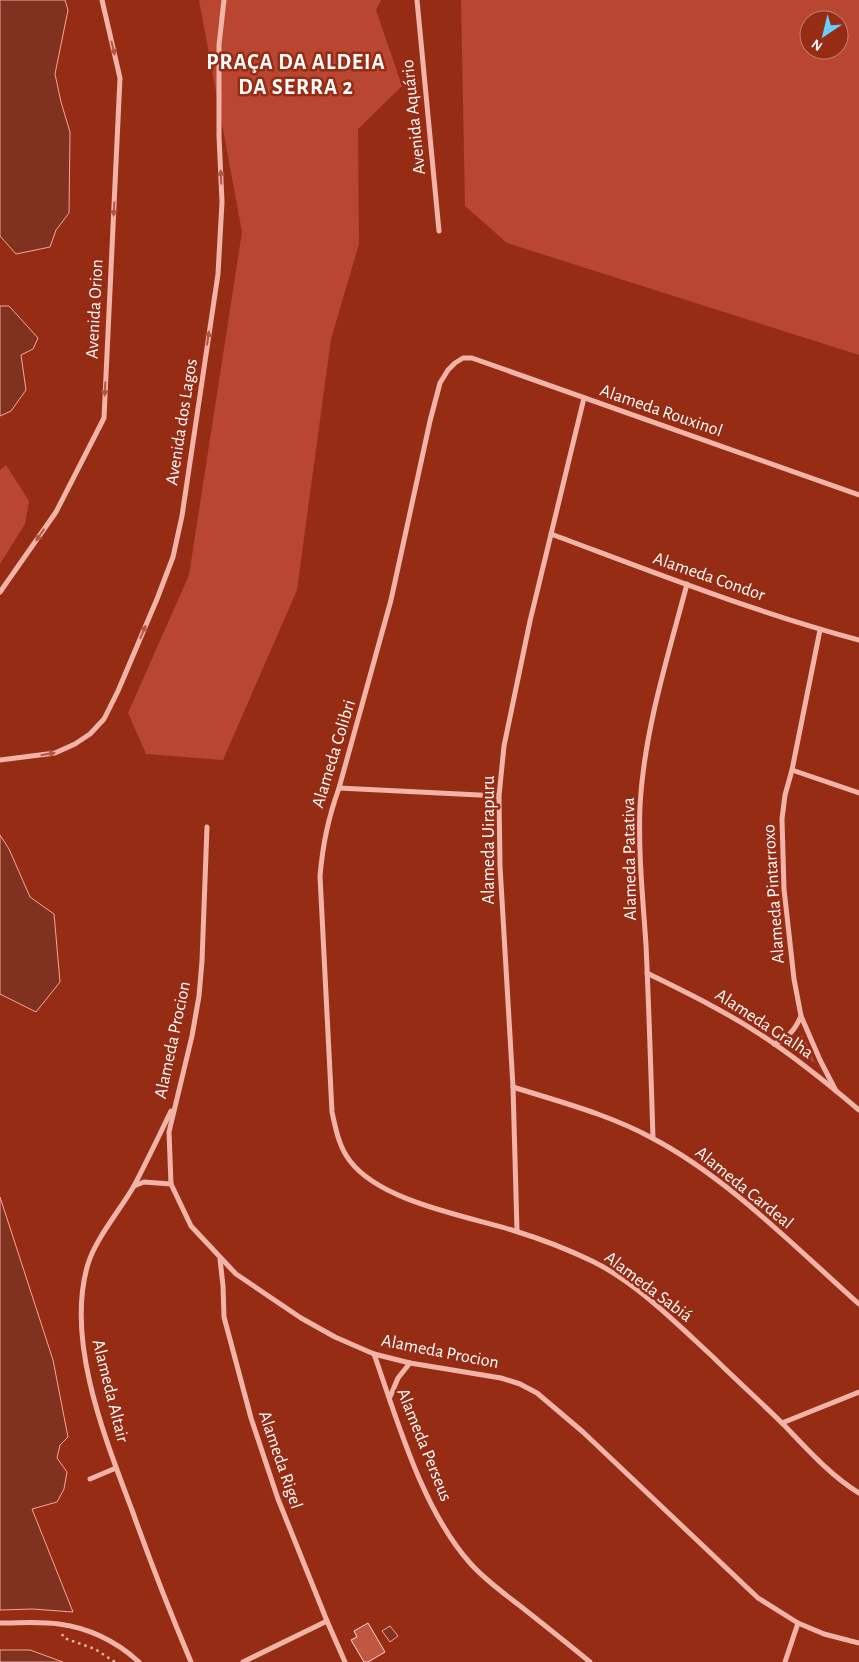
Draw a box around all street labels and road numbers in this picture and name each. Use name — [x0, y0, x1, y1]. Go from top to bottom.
street label: Avenida Aquário — [399, 58, 429, 175]
street label: Avenida Orion — [83, 259, 107, 359]
street label: Avenida dos Lagos — [163, 357, 201, 487]
street label: Alameda Rouxinol — [597, 382, 725, 440]
street label: Alameda Condor — [651, 549, 767, 605]
street label: Alameda Colibri — [309, 698, 359, 810]
street label: Alameda Uirapuru — [480, 775, 498, 905]
street label: Alameda Patativa — [620, 797, 640, 921]
street label: Alameda Pintarroxo — [760, 824, 788, 964]
street label: Alameda Procion — [152, 980, 194, 1100]
street label: Alameda Gralha — [712, 986, 816, 1062]
street label: Alameda Cardeal — [692, 1143, 796, 1233]
street label: Alameda Sabiá — [601, 1248, 695, 1326]
street label: Alameda Procion — [380, 1332, 500, 1372]
street label: Alameda Altair — [89, 1338, 132, 1444]
street label: Alameda Perseus — [393, 1386, 455, 1504]
street label: Alameda Rigel — [255, 1409, 305, 1511]

